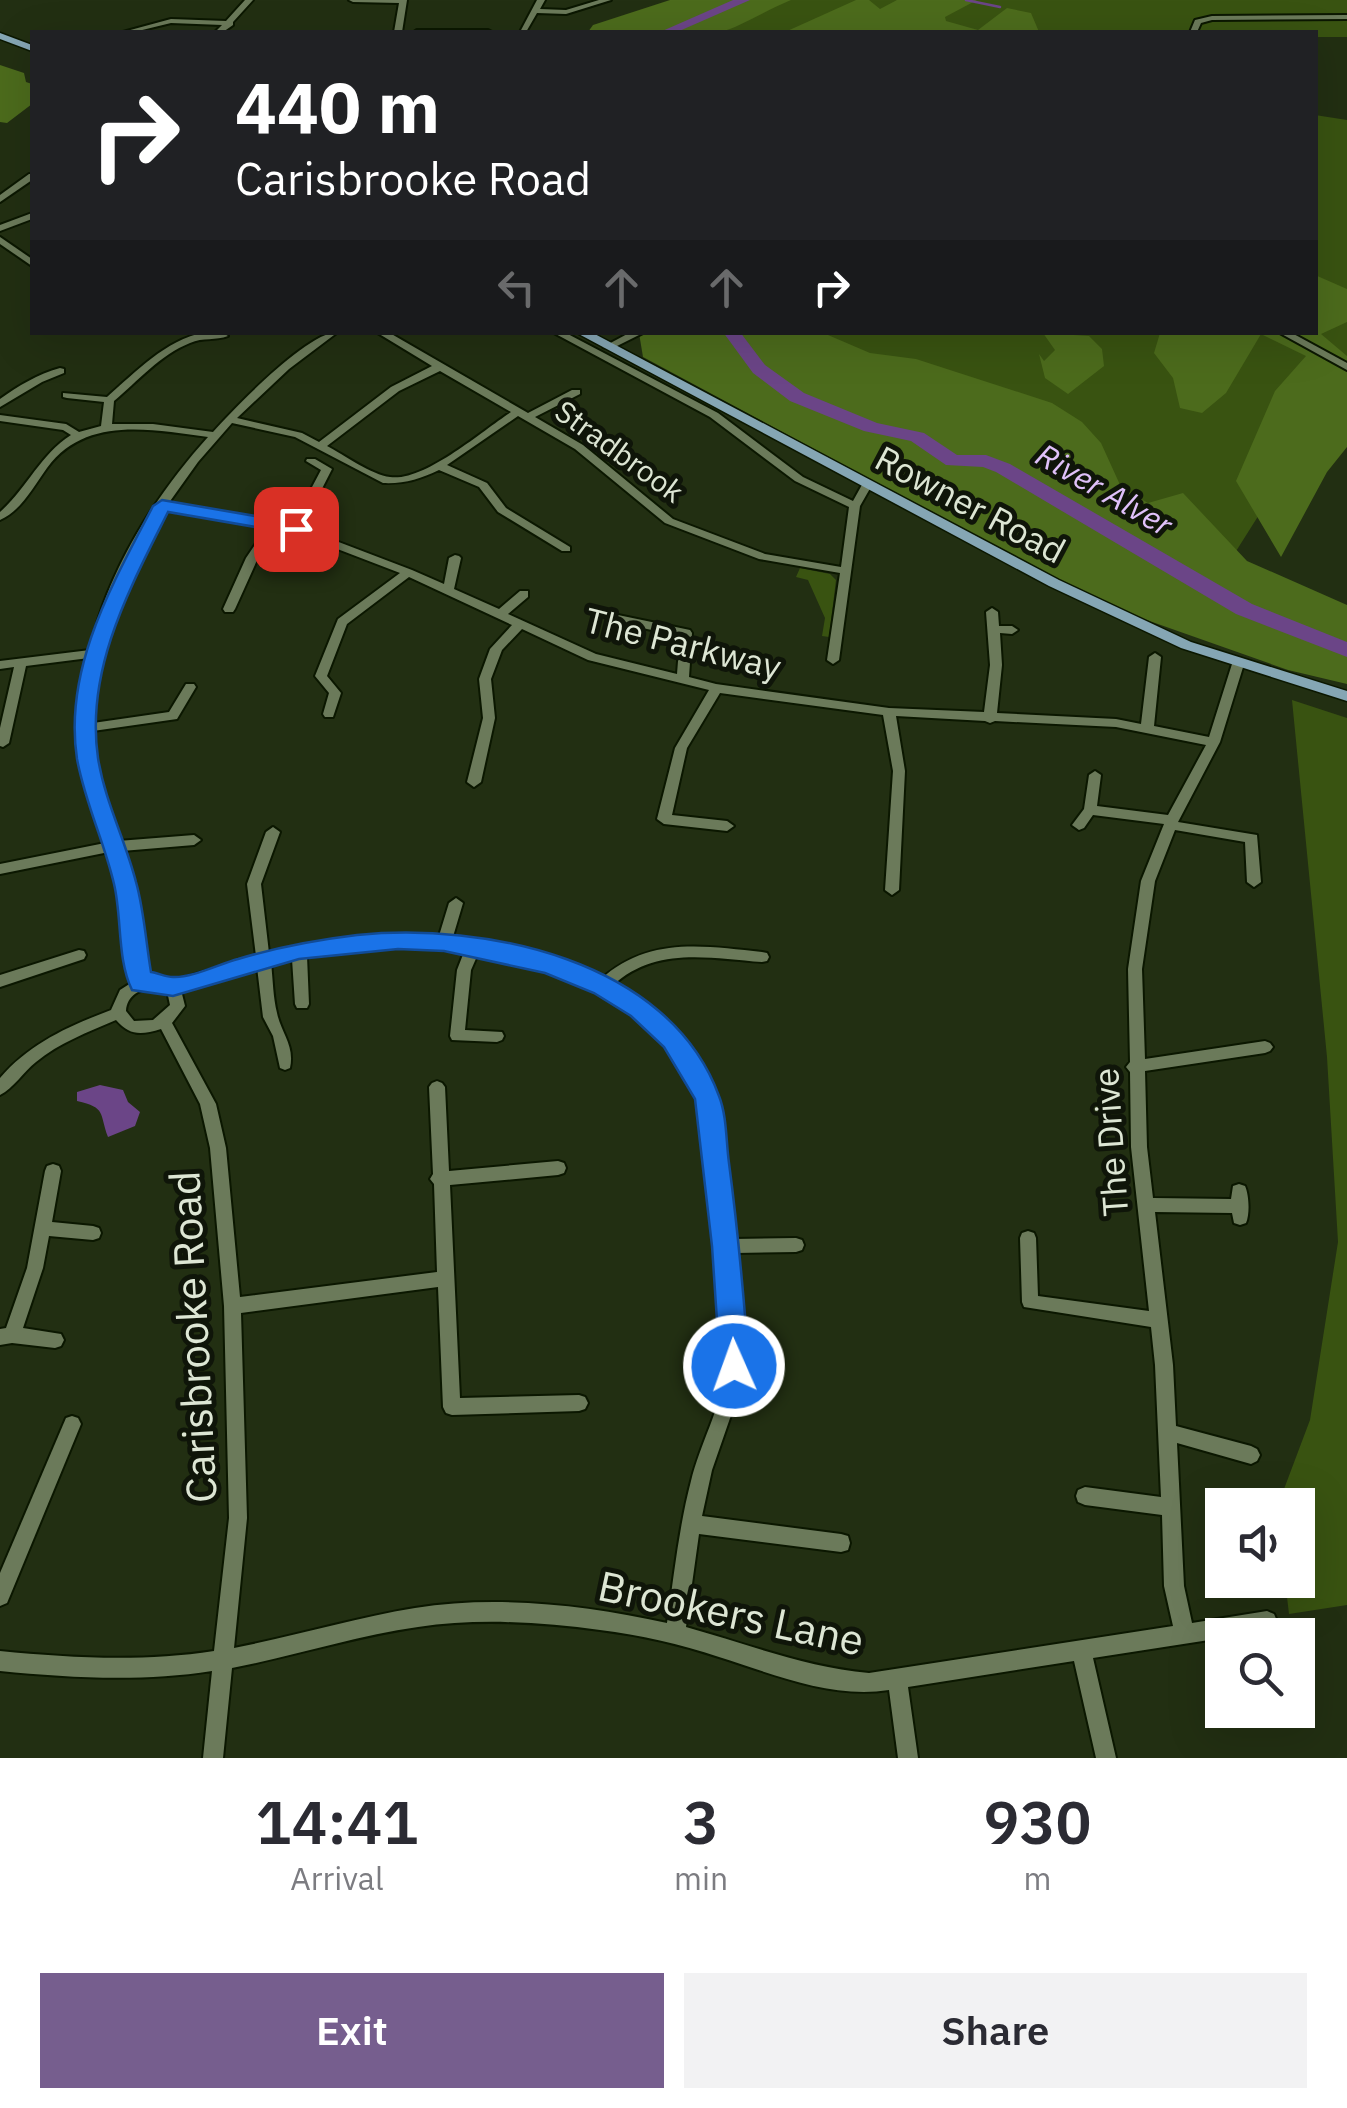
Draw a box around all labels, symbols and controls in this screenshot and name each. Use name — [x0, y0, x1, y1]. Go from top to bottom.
text: 440 m — [235, 61, 440, 152]
icon: right — [70, 70, 200, 200]
text: Carisbrooke Road — [235, 149, 591, 207]
icon: left — [489, 260, 544, 315]
icon: ahead — [594, 260, 649, 315]
icon: ahead — [699, 260, 754, 315]
icon: right — [804, 260, 859, 315]
street label: Stradbrook — [548, 391, 692, 511]
water label: River Alver — [1029, 433, 1181, 546]
street label: Rowner Road — [867, 435, 1073, 573]
pin — [254, 487, 339, 572]
icon: arrive — [269, 502, 324, 557]
street label: The Parkway — [580, 596, 786, 690]
street label: The Drive — [1082, 1066, 1138, 1218]
street label: Carisbrooke Road — [156, 1170, 229, 1504]
position arrow — [682, 1314, 786, 1418]
map controls — [1205, 1488, 1315, 1728]
button: sound — [1205, 1488, 1315, 1598]
street label: Brookers Lane — [593, 1558, 869, 1668]
button: search — [1205, 1618, 1315, 1728]
text: 14:41 — [255, 1782, 419, 1861]
text: 3 — [683, 1782, 719, 1861]
text: 930 — [984, 1782, 1092, 1861]
text: Arrival — [290, 1857, 384, 1899]
text: min — [674, 1857, 728, 1899]
text: m — [1024, 1857, 1052, 1899]
button: Exit — [40, 1973, 664, 2088]
button: Share — [684, 1973, 1307, 2088]

